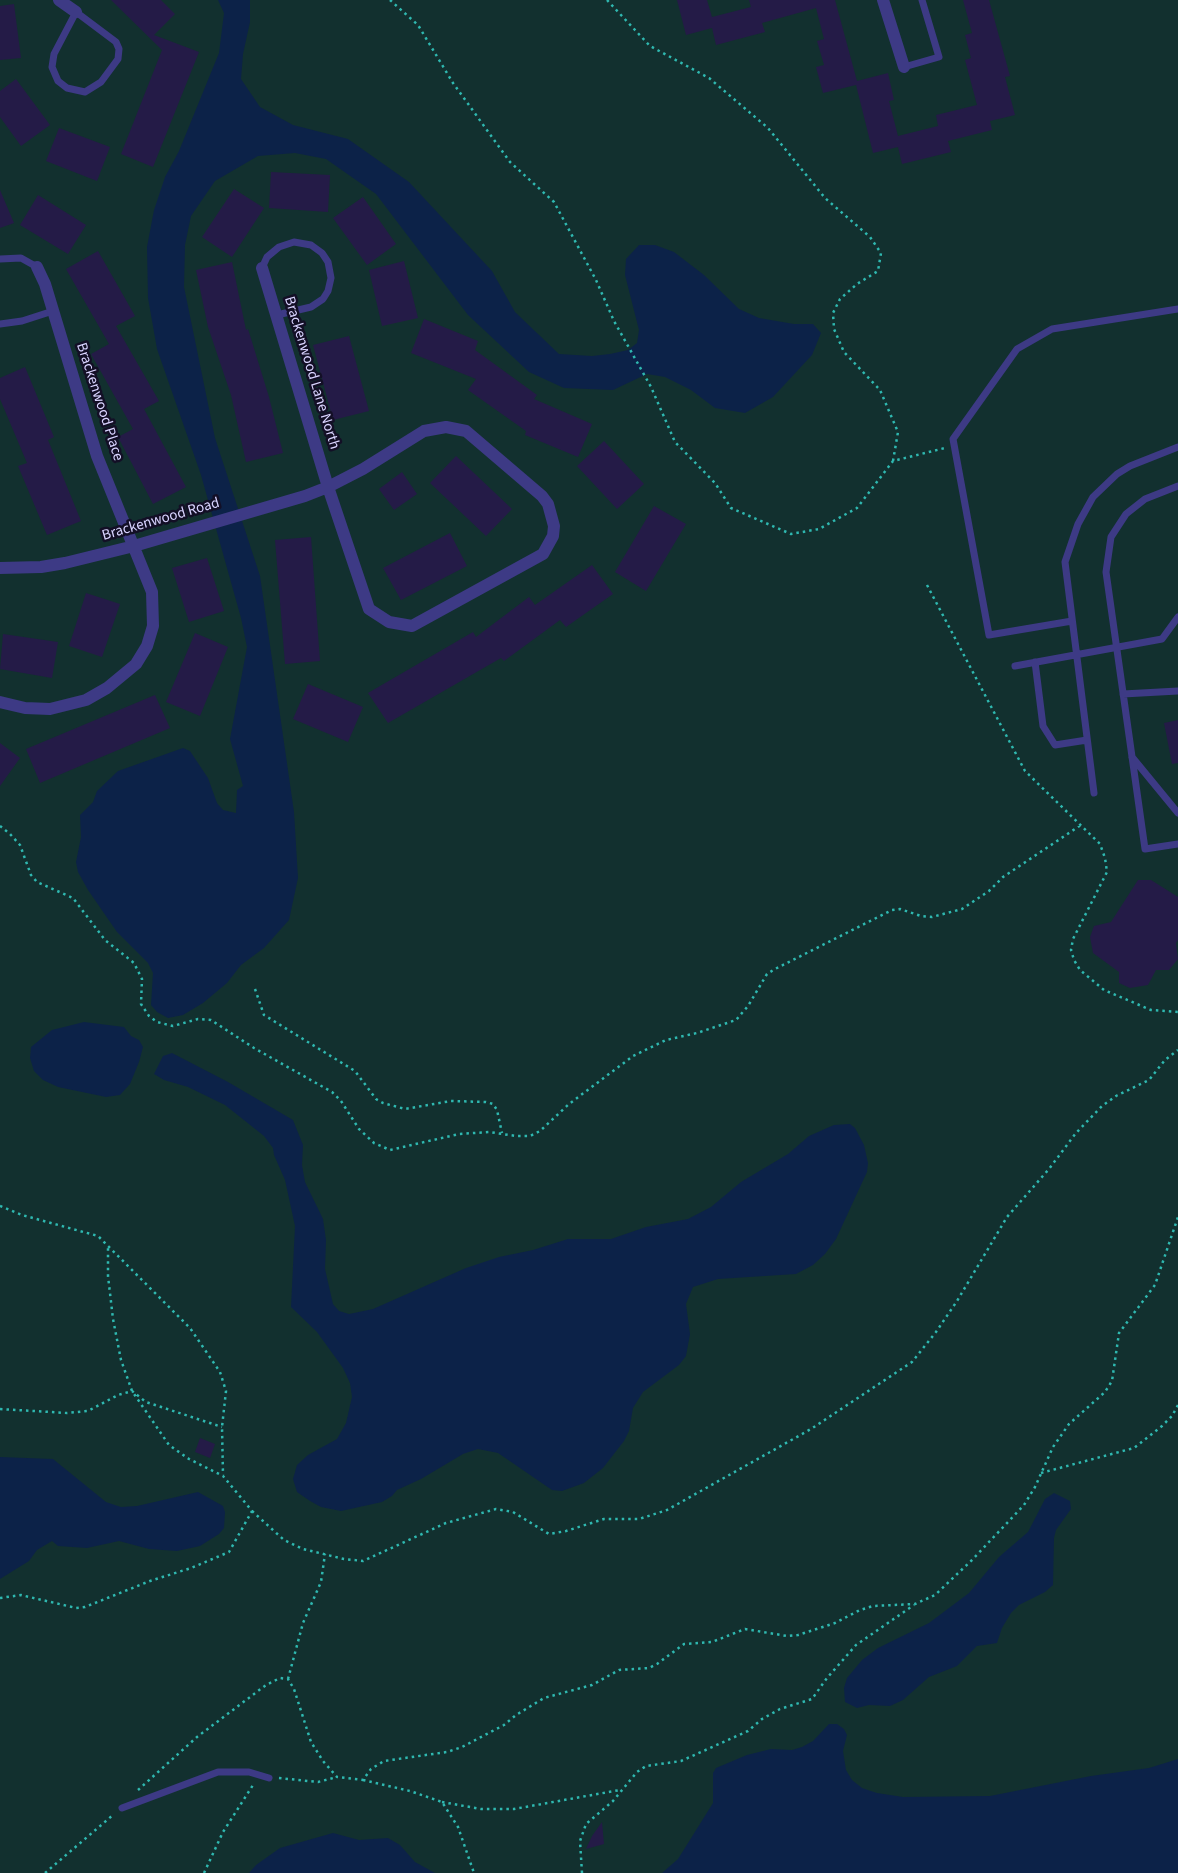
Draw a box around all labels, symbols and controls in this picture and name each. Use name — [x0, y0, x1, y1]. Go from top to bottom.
street label: Brackenwood Lane North — [279, 294, 343, 452]
street label: Brackenwood Place — [71, 341, 127, 463]
street label: Brackenwood Road — [100, 495, 222, 545]

